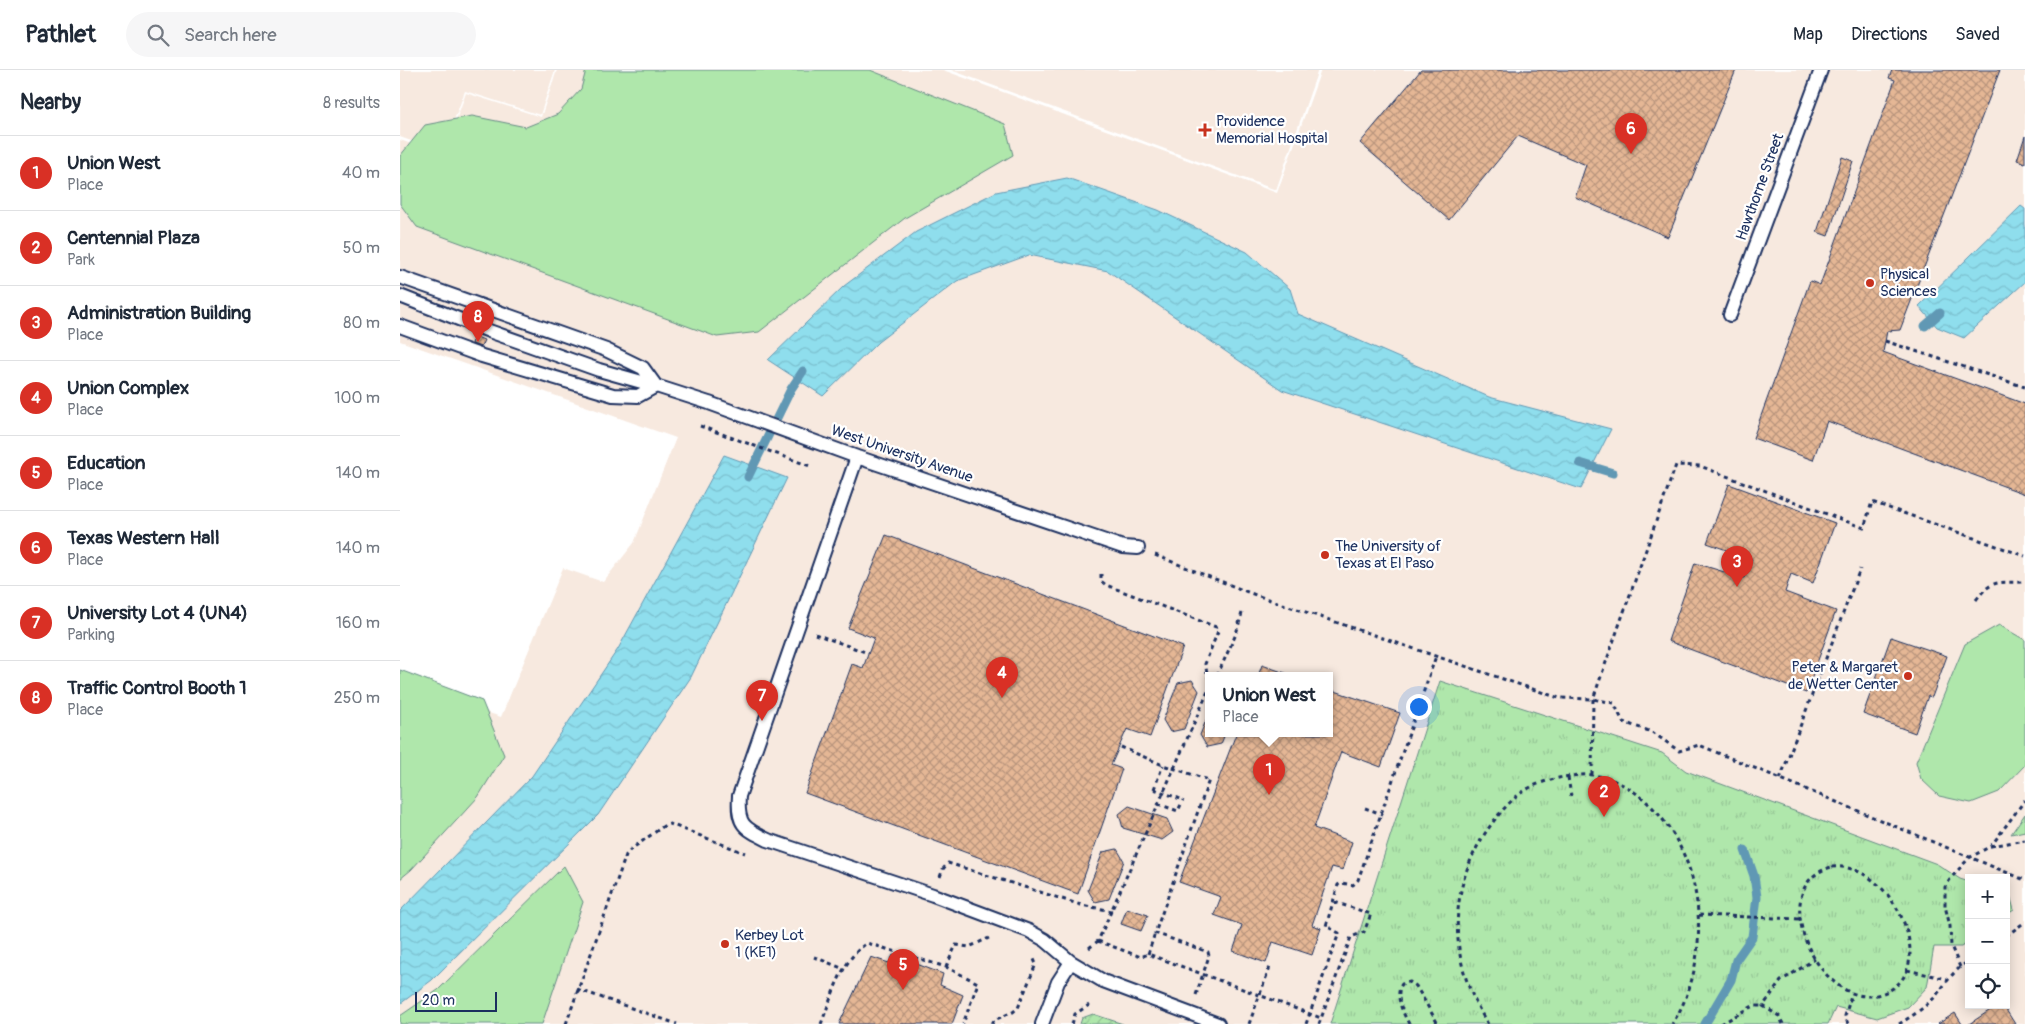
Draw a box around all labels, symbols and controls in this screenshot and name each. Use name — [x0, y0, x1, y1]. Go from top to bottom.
search box — [126, 12, 476, 57]
text: Pathlet — [25, 20, 96, 49]
icon: search — [144, 21, 172, 49]
text: Search here — [184, 23, 277, 47]
text: Map — [1793, 23, 1823, 46]
text: Directions — [1851, 23, 1927, 46]
text: Saved — [1955, 23, 2000, 46]
text: Nearby — [20, 89, 81, 116]
text: 8 results — [323, 93, 380, 113]
place label: Providence Memorial Hospital — [1216, 112, 1328, 148]
pin: 6 — [1615, 113, 1647, 154]
marker: Providence Memorial Hospital — [1198, 123, 1212, 137]
street label: Hawthorne Street — [1732, 130, 1789, 243]
text: Union West — [67, 151, 160, 175]
text: 1 — [33, 163, 39, 183]
text: 40 m — [342, 163, 380, 183]
text: Place — [67, 175, 103, 195]
text: Centennial Plaza — [67, 226, 200, 250]
text: 2 — [32, 238, 40, 258]
text: 50 m — [343, 238, 380, 258]
text: Park — [67, 250, 95, 270]
place label: Physical Sciences — [1880, 265, 1937, 301]
marker: Physical Sciences — [1864, 277, 1876, 289]
text: Administration Building — [67, 301, 251, 325]
pin: 8 — [462, 301, 494, 342]
text: 3 — [32, 313, 40, 333]
text: 80 m — [343, 313, 380, 333]
text: Place — [67, 325, 103, 345]
text: Union Complex — [67, 376, 189, 400]
text: 4 — [31, 388, 41, 408]
text: 100 m — [334, 388, 380, 408]
text: Place — [67, 400, 103, 420]
street label: West University Avenue — [829, 421, 976, 487]
text: Education — [67, 451, 145, 475]
text: 5 — [32, 463, 40, 483]
text: 140 m — [336, 463, 380, 483]
text: Place — [67, 475, 103, 495]
text: Texas Western Hall — [67, 526, 219, 550]
place label: The University of Texas at El Paso — [1335, 537, 1441, 573]
text: 6 — [31, 538, 41, 558]
text: 140 m — [336, 538, 380, 558]
pin: 3 — [1721, 546, 1753, 587]
marker: The University of Texas at El Paso — [1319, 549, 1331, 561]
text: Place — [67, 550, 103, 570]
text: University Lot 4 (UN4) — [67, 601, 248, 625]
text: 7 — [32, 613, 40, 633]
text: 160 m — [336, 613, 380, 633]
text: Parking — [67, 625, 115, 645]
pin: 4 — [986, 657, 1018, 698]
place label: Peter & Margaret de Wetter Center — [1788, 658, 1899, 694]
marker: Peter & Margaret de Wetter Center — [1902, 670, 1914, 682]
popup — [1205, 672, 1333, 737]
text: Traffic Control Booth 1 — [67, 676, 247, 700]
pin: 7 — [746, 680, 778, 721]
text: Union West — [1222, 683, 1316, 707]
text: 8 — [32, 688, 40, 708]
text: 250 m — [334, 688, 380, 708]
your location — [1406, 694, 1432, 720]
text: Place — [67, 700, 103, 720]
text: Place — [1222, 707, 1258, 727]
pin: 1 — [1253, 754, 1285, 795]
pin: 2 — [1588, 776, 1620, 817]
map controls — [1965, 874, 2010, 1009]
button: + — [1965, 874, 2010, 919]
button: − — [1965, 919, 2010, 964]
place label: Kerbey Lot 1 (KE1) — [735, 926, 805, 962]
marker: Kerbey Lot 1 (KE1) — [719, 938, 731, 950]
pin: 5 — [887, 949, 919, 990]
button: locate — [1965, 964, 2010, 1009]
scale bar — [415, 989, 498, 1012]
text: 20 m — [422, 992, 455, 1009]

